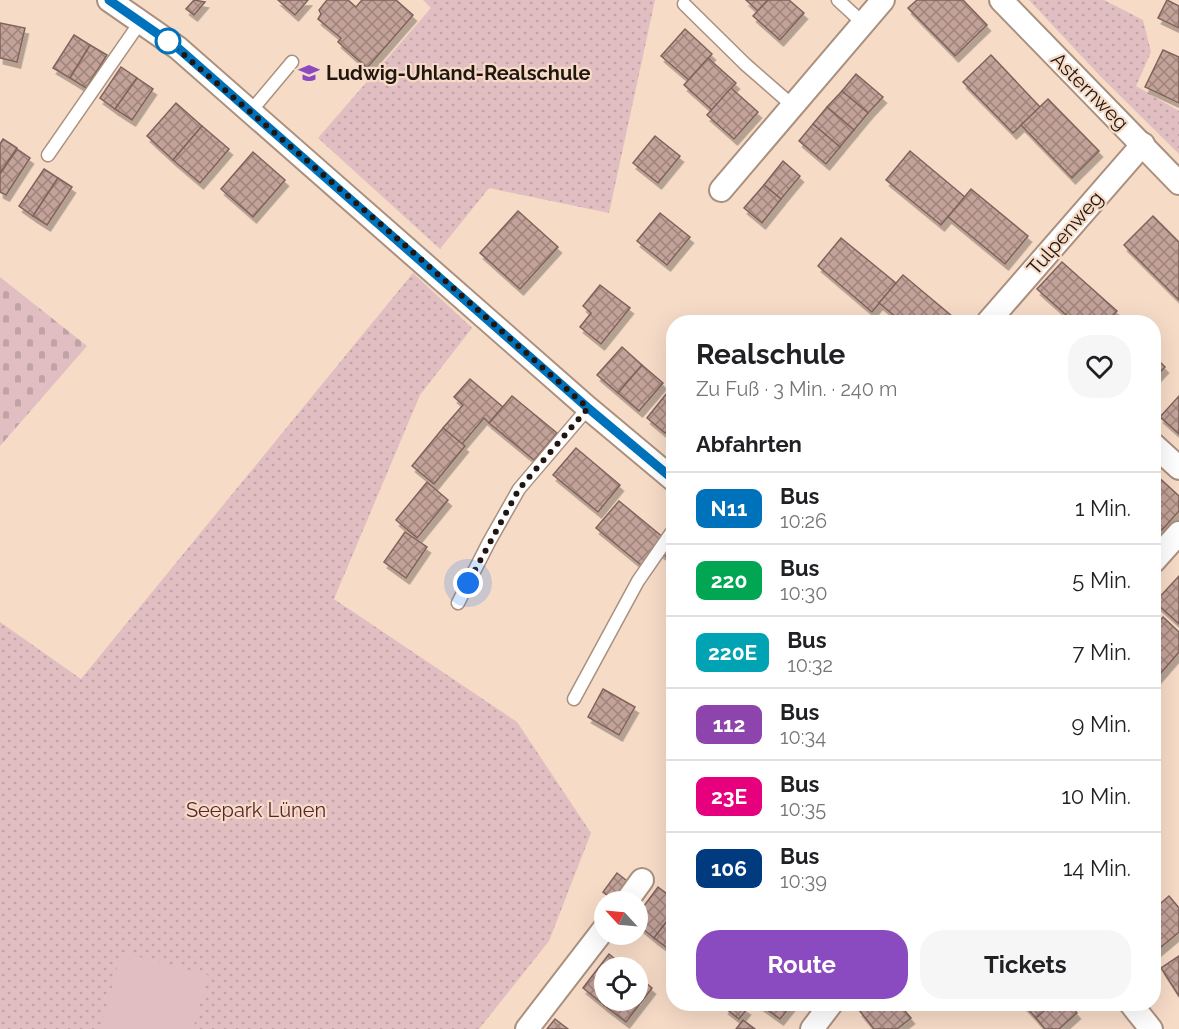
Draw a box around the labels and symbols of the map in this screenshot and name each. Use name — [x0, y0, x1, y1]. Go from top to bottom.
unlabelled marker — [155, 28, 181, 54]
street label: Asternweg — [1046, 47, 1134, 135]
school or university icon: Ludwig-Uhland-Realschule — [297, 61, 321, 85]
place label: Ludwig-Uhland-Realschule — [326, 61, 591, 85]
street label: Tulpenweg — [1022, 186, 1108, 280]
your location — [453, 568, 483, 598]
park label: Seepark Lünen — [186, 798, 326, 822]
north arrow — [594, 891, 648, 945]

